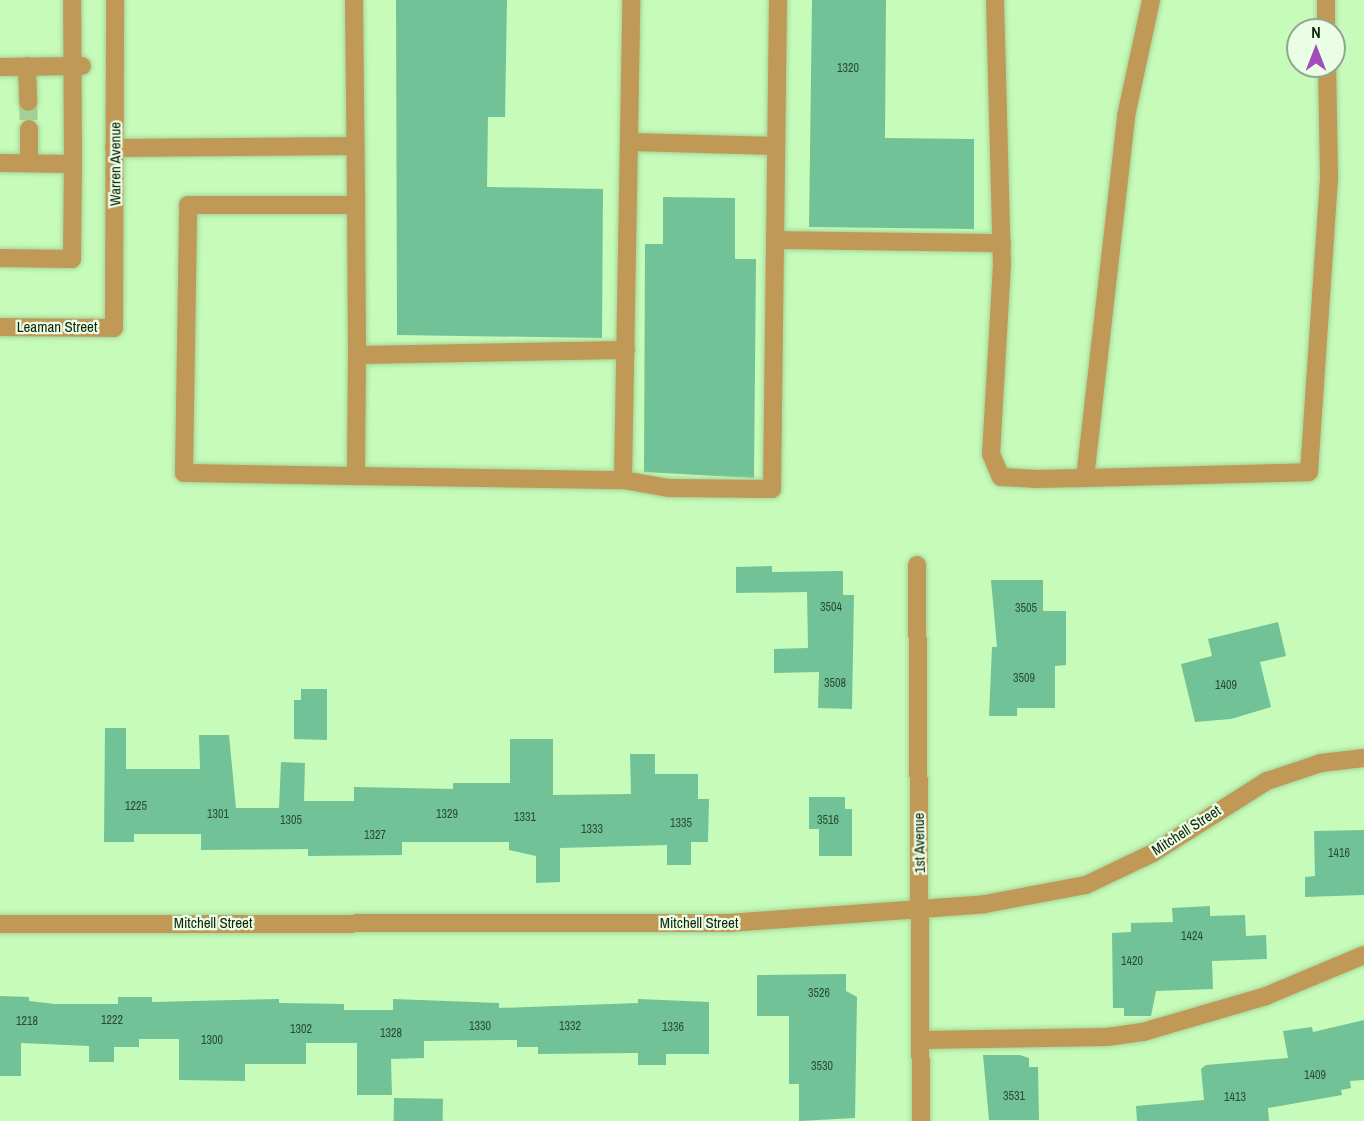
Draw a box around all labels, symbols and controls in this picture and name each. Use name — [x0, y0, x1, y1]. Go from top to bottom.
north arrow — [1286, 18, 1346, 78]
text: N — [1311, 21, 1321, 43]
house number: 1320 — [837, 62, 859, 76]
street label: Warren Avenue — [106, 122, 124, 206]
street label: Leaman Street — [17, 318, 97, 336]
house number: 3504 — [820, 601, 842, 615]
house number: 3505 — [1015, 602, 1037, 616]
house number: 3509 — [1013, 672, 1035, 686]
house number: 3508 — [824, 677, 846, 691]
house number: 1409 — [1215, 679, 1237, 693]
house number: 1225 — [125, 800, 147, 814]
street label: Mitchell Street — [1148, 801, 1224, 859]
house number: 1301 — [207, 808, 229, 822]
house number: 1329 — [436, 808, 458, 822]
house number: 1331 — [514, 811, 536, 825]
street label: 1st Avenue — [909, 812, 929, 874]
house number: 1305 — [280, 814, 302, 828]
house number: 3516 — [817, 814, 839, 828]
house number: 1335 — [670, 817, 692, 831]
house number: 1333 — [581, 823, 603, 837]
house number: 1327 — [364, 829, 386, 843]
house number: 1416 — [1328, 847, 1350, 861]
street label: Mitchell Street — [174, 914, 252, 932]
street label: Mitchell Street — [660, 914, 738, 932]
house number: 1424 — [1181, 930, 1203, 944]
house number: 1420 — [1121, 955, 1143, 969]
house number: 3526 — [808, 987, 830, 1001]
house number: 1222 — [101, 1014, 123, 1028]
house number: 1218 — [16, 1015, 38, 1029]
house number: 1330 — [469, 1020, 491, 1034]
house number: 1332 — [559, 1020, 581, 1034]
house number: 1336 — [662, 1021, 684, 1035]
house number: 1302 — [290, 1023, 312, 1037]
house number: 1328 — [380, 1027, 402, 1041]
house number: 1300 — [201, 1034, 223, 1048]
house number: 3530 — [811, 1060, 833, 1074]
house number: 1409 — [1304, 1069, 1326, 1083]
house number: 3531 — [1003, 1090, 1025, 1104]
house number: 1413 — [1224, 1091, 1246, 1105]

